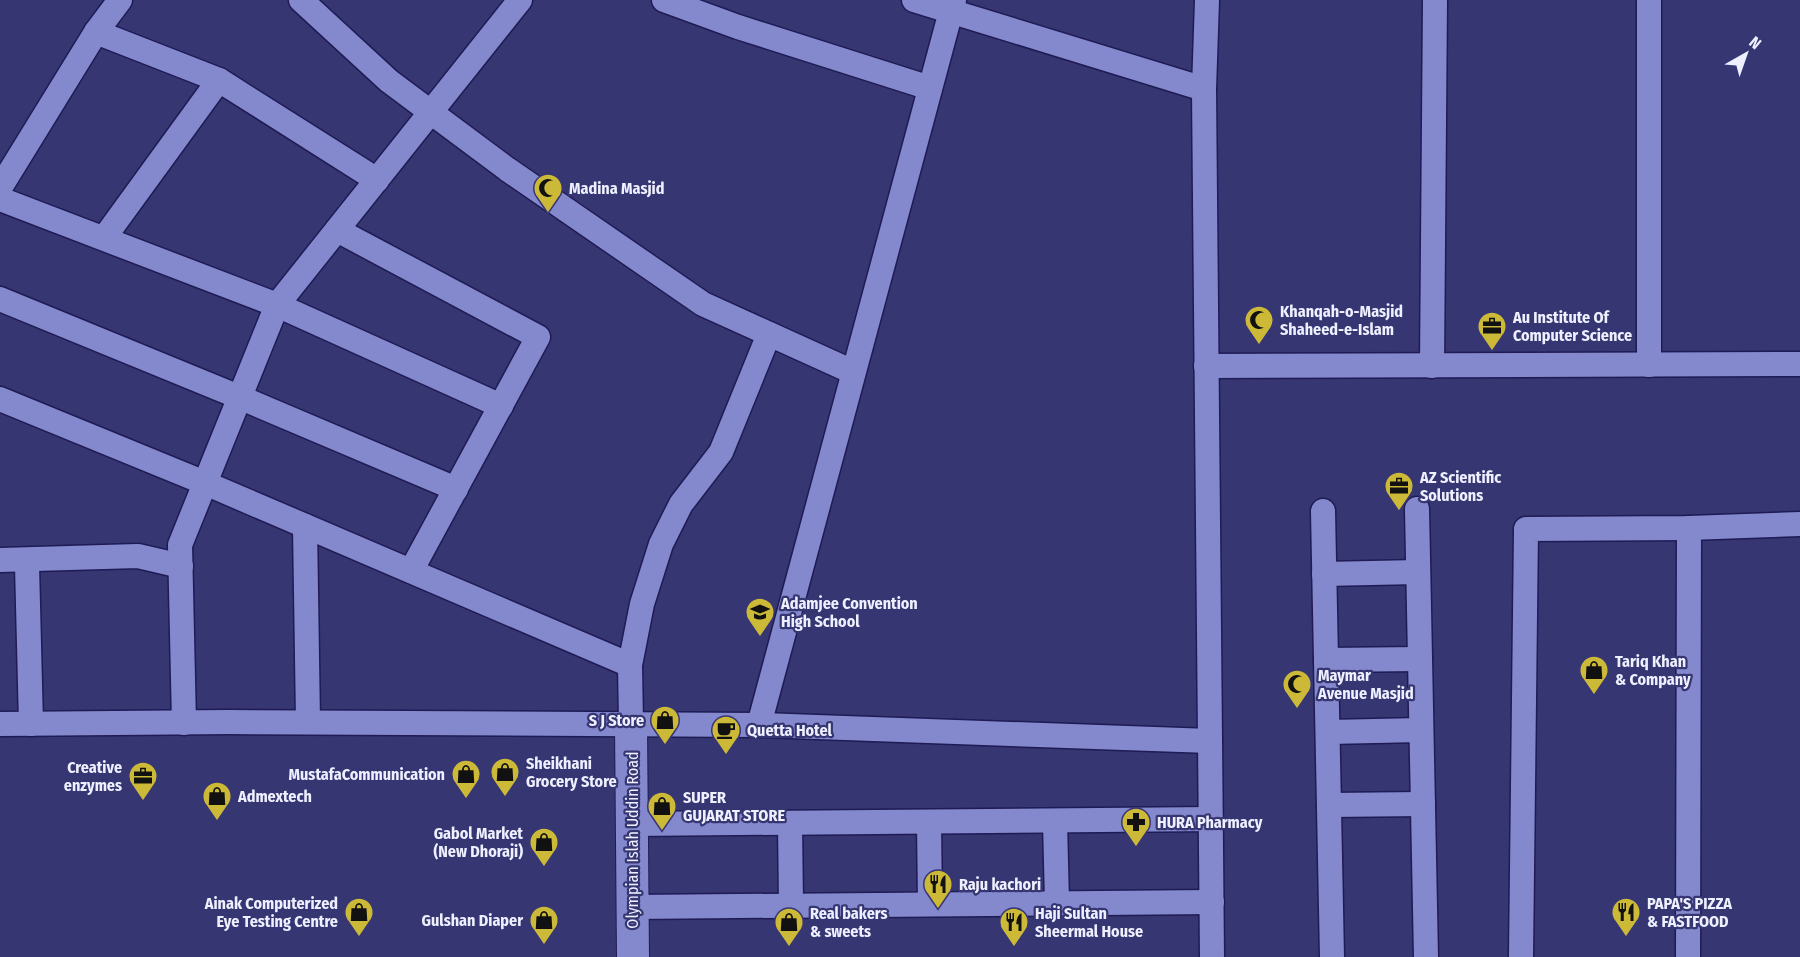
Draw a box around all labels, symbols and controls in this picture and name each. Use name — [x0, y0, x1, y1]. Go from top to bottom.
north arrow — [1716, 24, 1776, 84]
text: N — [1746, 33, 1765, 53]
mosque icon: Madina Masjid — [532, 172, 564, 214]
place label: Madina Masjid — [569, 179, 664, 198]
place label: Khanqah-o-Masjid Shaheed-e-Islam — [1280, 302, 1403, 339]
mosque icon: Khanqah-o-Masjid Shaheed-e-Islam — [1243, 304, 1275, 346]
place label: Au Institute Of Computer Science — [1512, 308, 1632, 345]
office icon: Au Institute Of Computer Science — [1476, 310, 1508, 352]
place label: AZ Scientific Solutions — [1419, 468, 1501, 505]
office icon: AZ Scientific Solutions — [1383, 470, 1415, 512]
place label: Adamjee Convention High School — [780, 594, 918, 631]
school or university icon: Adamjee Convention High School — [744, 596, 776, 638]
place label: Tariq Khan & Company — [1615, 652, 1691, 689]
shop icon: Tariq Khan & Company — [1578, 654, 1610, 696]
place label: Maymar Avenue Masjid — [1317, 666, 1414, 703]
mosque icon: Maymar Avenue Masjid — [1281, 668, 1313, 710]
shop icon: S J Store — [649, 704, 681, 746]
place label: S J Store — [589, 711, 644, 730]
cafe icon: Quetta Hotel — [710, 714, 742, 756]
place label: Quetta Hotel — [747, 721, 833, 740]
street label: Olympian Islah Uddin Road — [623, 751, 642, 929]
place label: Sheikhani Grocery Store — [526, 754, 617, 791]
shop icon: Sheikhani Grocery Store — [489, 756, 521, 798]
place label: Creative enzymes — [64, 758, 122, 795]
shop icon: MustafaCommunication — [450, 758, 482, 800]
office icon: Creative enzymes — [127, 760, 159, 802]
place label: MustafaCommunication — [289, 765, 445, 784]
shop icon: Admextech — [201, 780, 233, 822]
place label: Admextech — [237, 787, 312, 806]
place label: SUPER GUJARAT STORE — [683, 788, 785, 825]
shop icon: SUPER GUJARAT STORE — [646, 790, 678, 832]
pharmacy icon: HURA Pharmacy — [1120, 806, 1152, 848]
place label: HURA Pharmacy — [1157, 813, 1263, 832]
place label: Gabol Market (New Dhoraji) — [433, 824, 523, 861]
shop icon: Gabol Market (New Dhoraji) — [528, 826, 560, 868]
restaurant icon: Raju kachori — [922, 868, 954, 910]
place label: Raju kachori — [959, 875, 1041, 894]
place label: Ainak Computerized Eye Testing Centre — [204, 894, 338, 931]
place label: PAPA'S PIZZA & FASTFOOD — [1647, 894, 1732, 931]
shop icon: Ainak Computerized Eye Testing Centre — [343, 896, 375, 938]
restaurant icon: PAPA'S PIZZA & FASTFOOD — [1610, 896, 1642, 938]
shop icon: Gulshan Diaper — [528, 904, 560, 946]
place label: Real bakers & sweets — [810, 904, 888, 941]
place label: Haji Sultan Sheermal House — [1035, 904, 1143, 941]
shop icon: Real bakers & sweets — [773, 906, 805, 948]
restaurant icon: Haji Sultan Sheermal House — [998, 906, 1030, 948]
place label: Gulshan Diaper — [422, 911, 523, 930]

